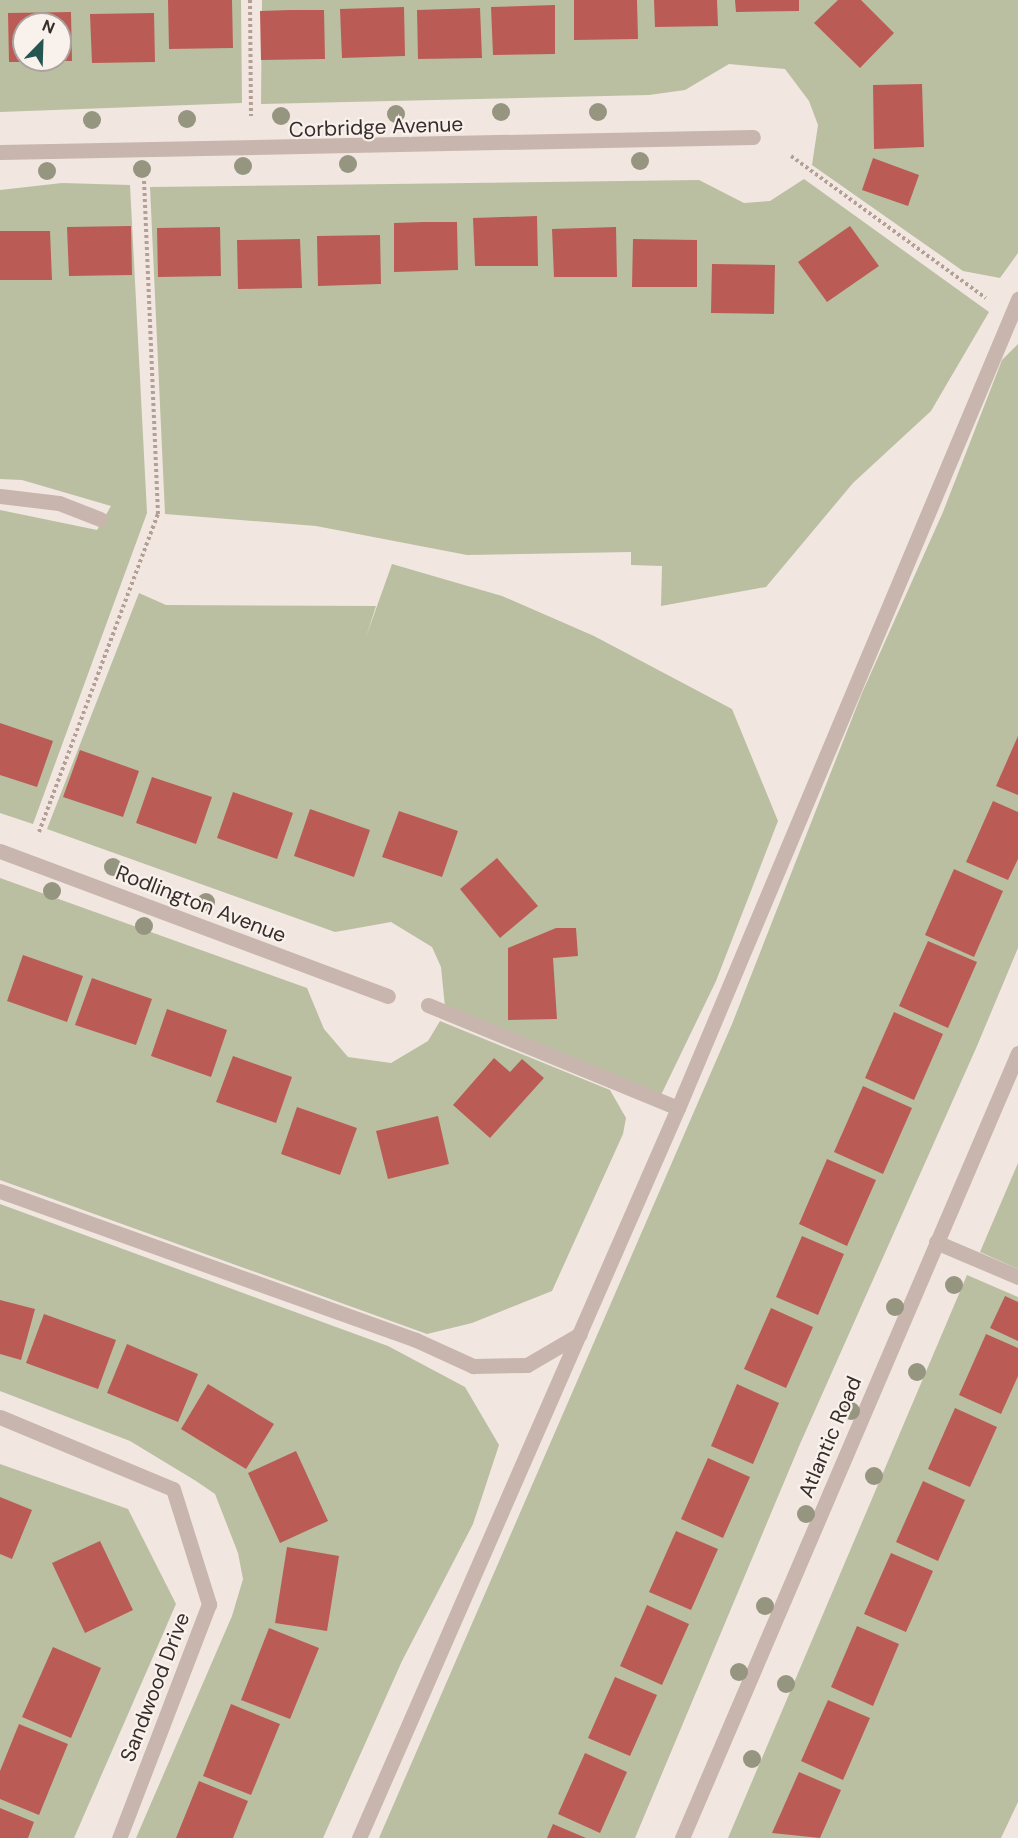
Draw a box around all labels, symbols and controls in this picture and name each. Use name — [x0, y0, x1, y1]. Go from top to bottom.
north arrow — [12, 12, 72, 72]
text: N — [39, 15, 58, 39]
street label: Corbridge Avenue — [288, 111, 464, 143]
street label: Rodlington Avenue — [112, 860, 290, 948]
street label: Atlantic Road — [793, 1373, 867, 1501]
street label: Sandwood Drive — [115, 1609, 195, 1765]

